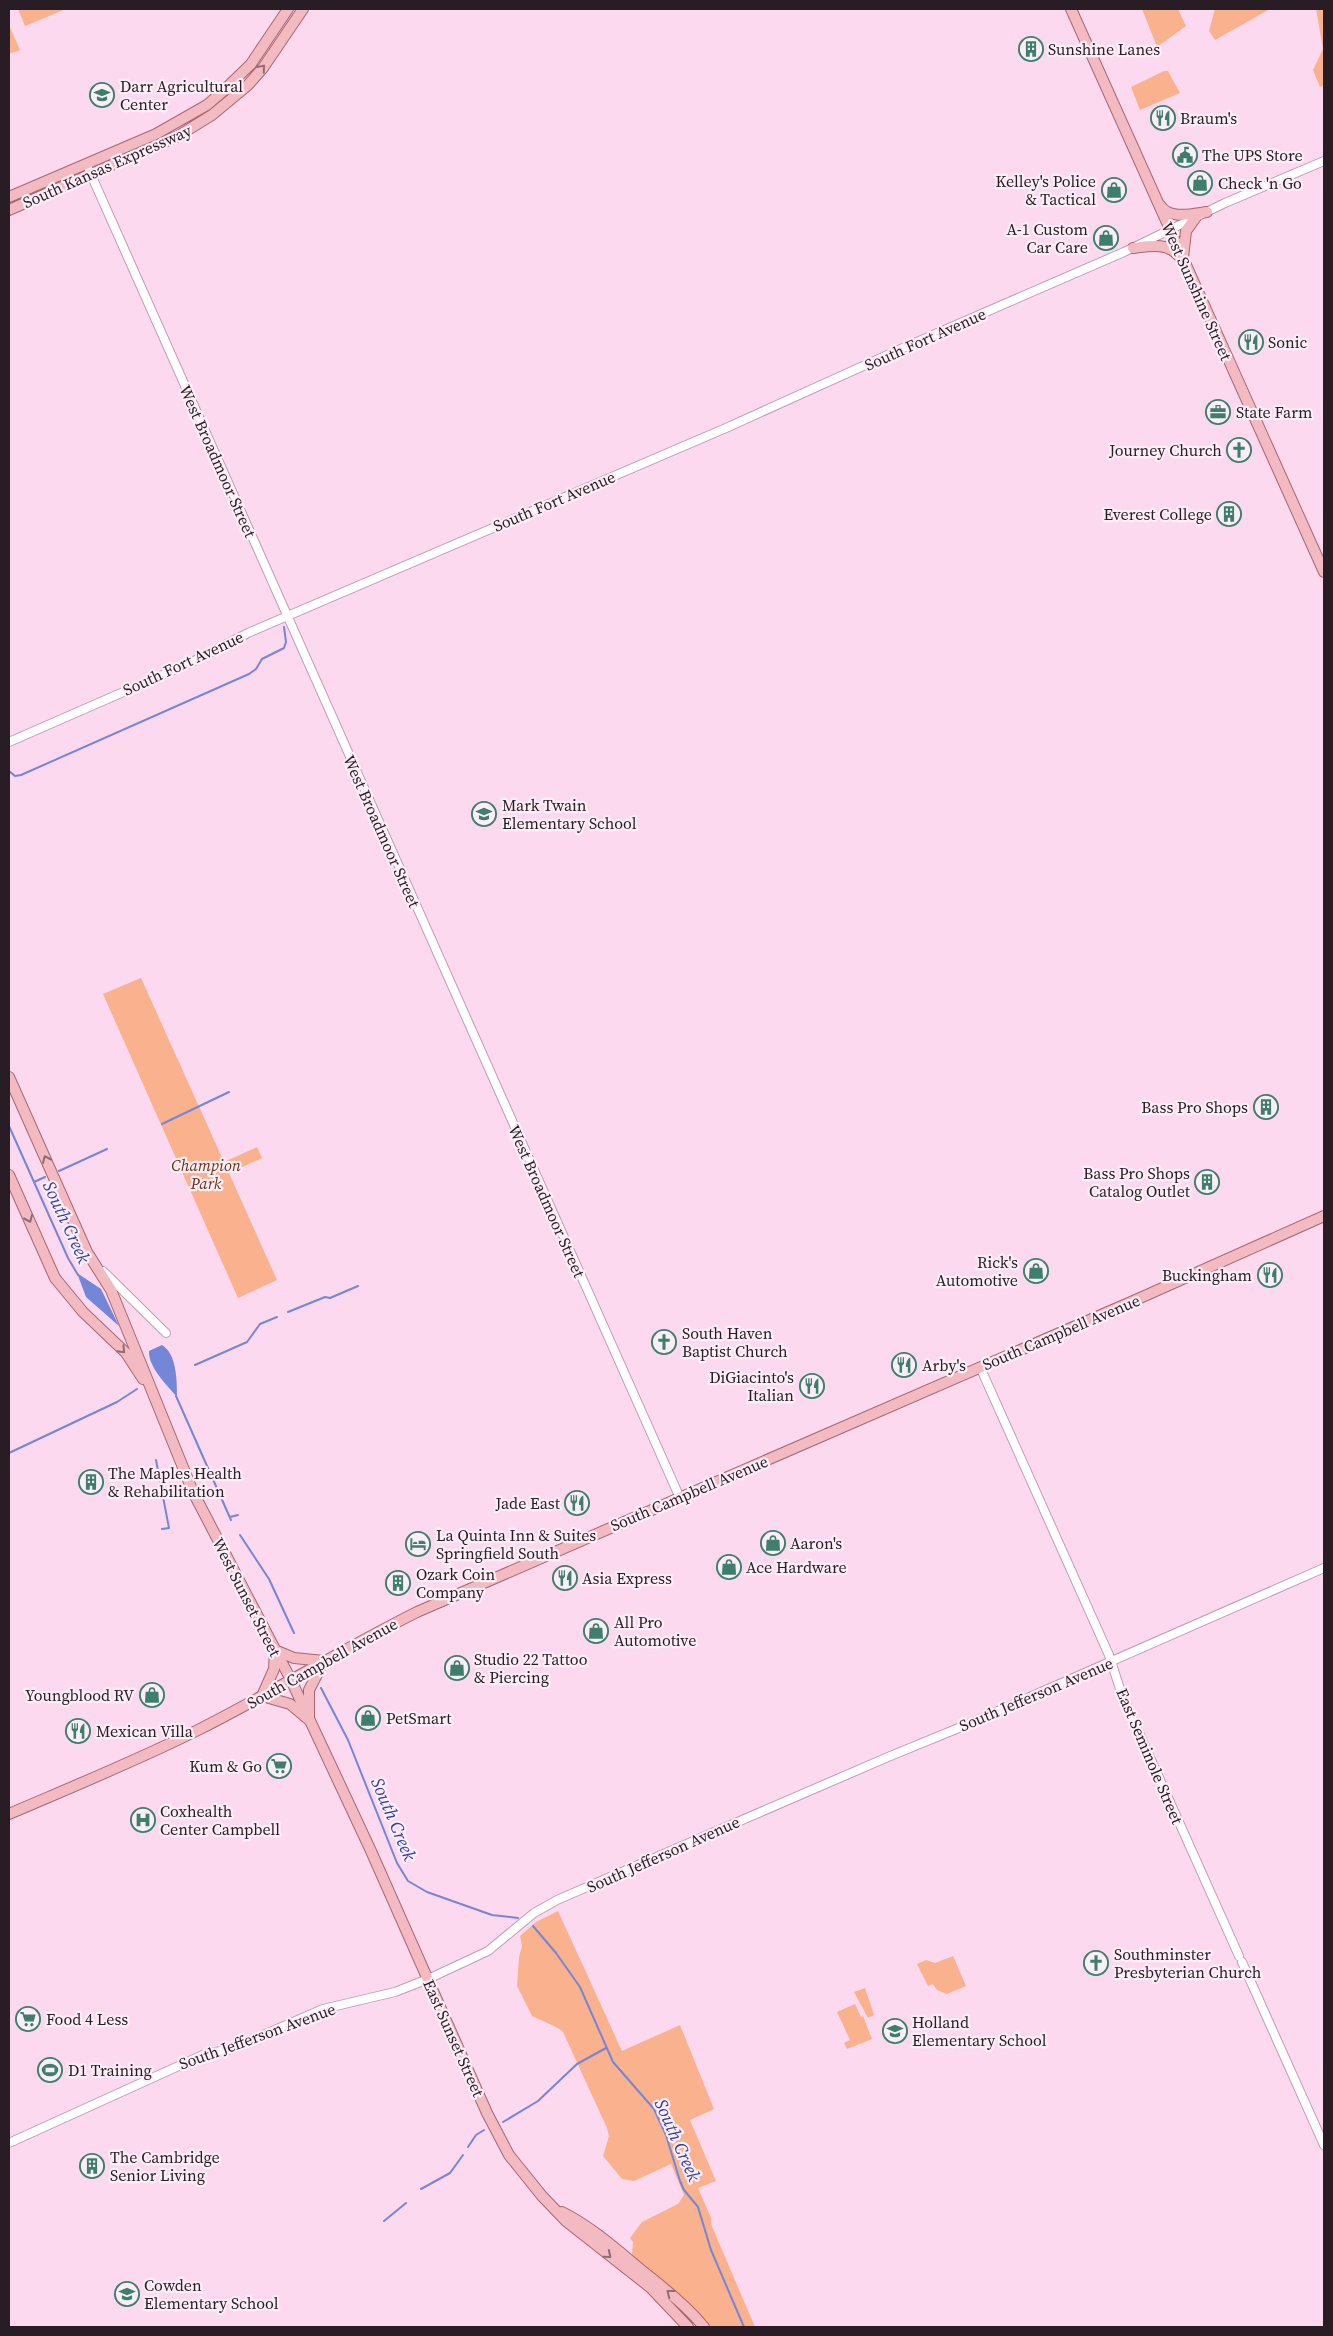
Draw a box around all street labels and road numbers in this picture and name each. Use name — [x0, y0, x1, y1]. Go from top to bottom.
street label: South Kansas Expressway — [19, 118, 196, 213]
street label: West Sunshine Street — [1157, 218, 1238, 364]
street label: South Fort Avenue — [861, 302, 989, 376]
street label: West Broadmoor Street — [174, 381, 262, 541]
street label: South Fort Avenue — [490, 465, 618, 537]
street label: South Fort Avenue — [119, 625, 247, 701]
street label: West Broadmoor Street — [338, 751, 426, 911]
street label: West Broadmoor Street — [503, 1121, 591, 1281]
street label: South Campbell Avenue — [979, 1289, 1143, 1375]
street label: South Campbell Avenue — [607, 1450, 771, 1536]
street label: West Sunset Street — [208, 1534, 287, 1661]
street label: South Campbell Avenue — [243, 1612, 401, 1714]
street label: South Jefferson Avenue — [956, 1652, 1116, 1736]
street label: East Seminole Street — [1111, 1685, 1189, 1828]
street label: South Jefferson Avenue — [583, 1810, 743, 1898]
street label: East Sunset Street — [418, 1976, 490, 2101]
street label: South Jefferson Avenue — [176, 1997, 338, 2075]

